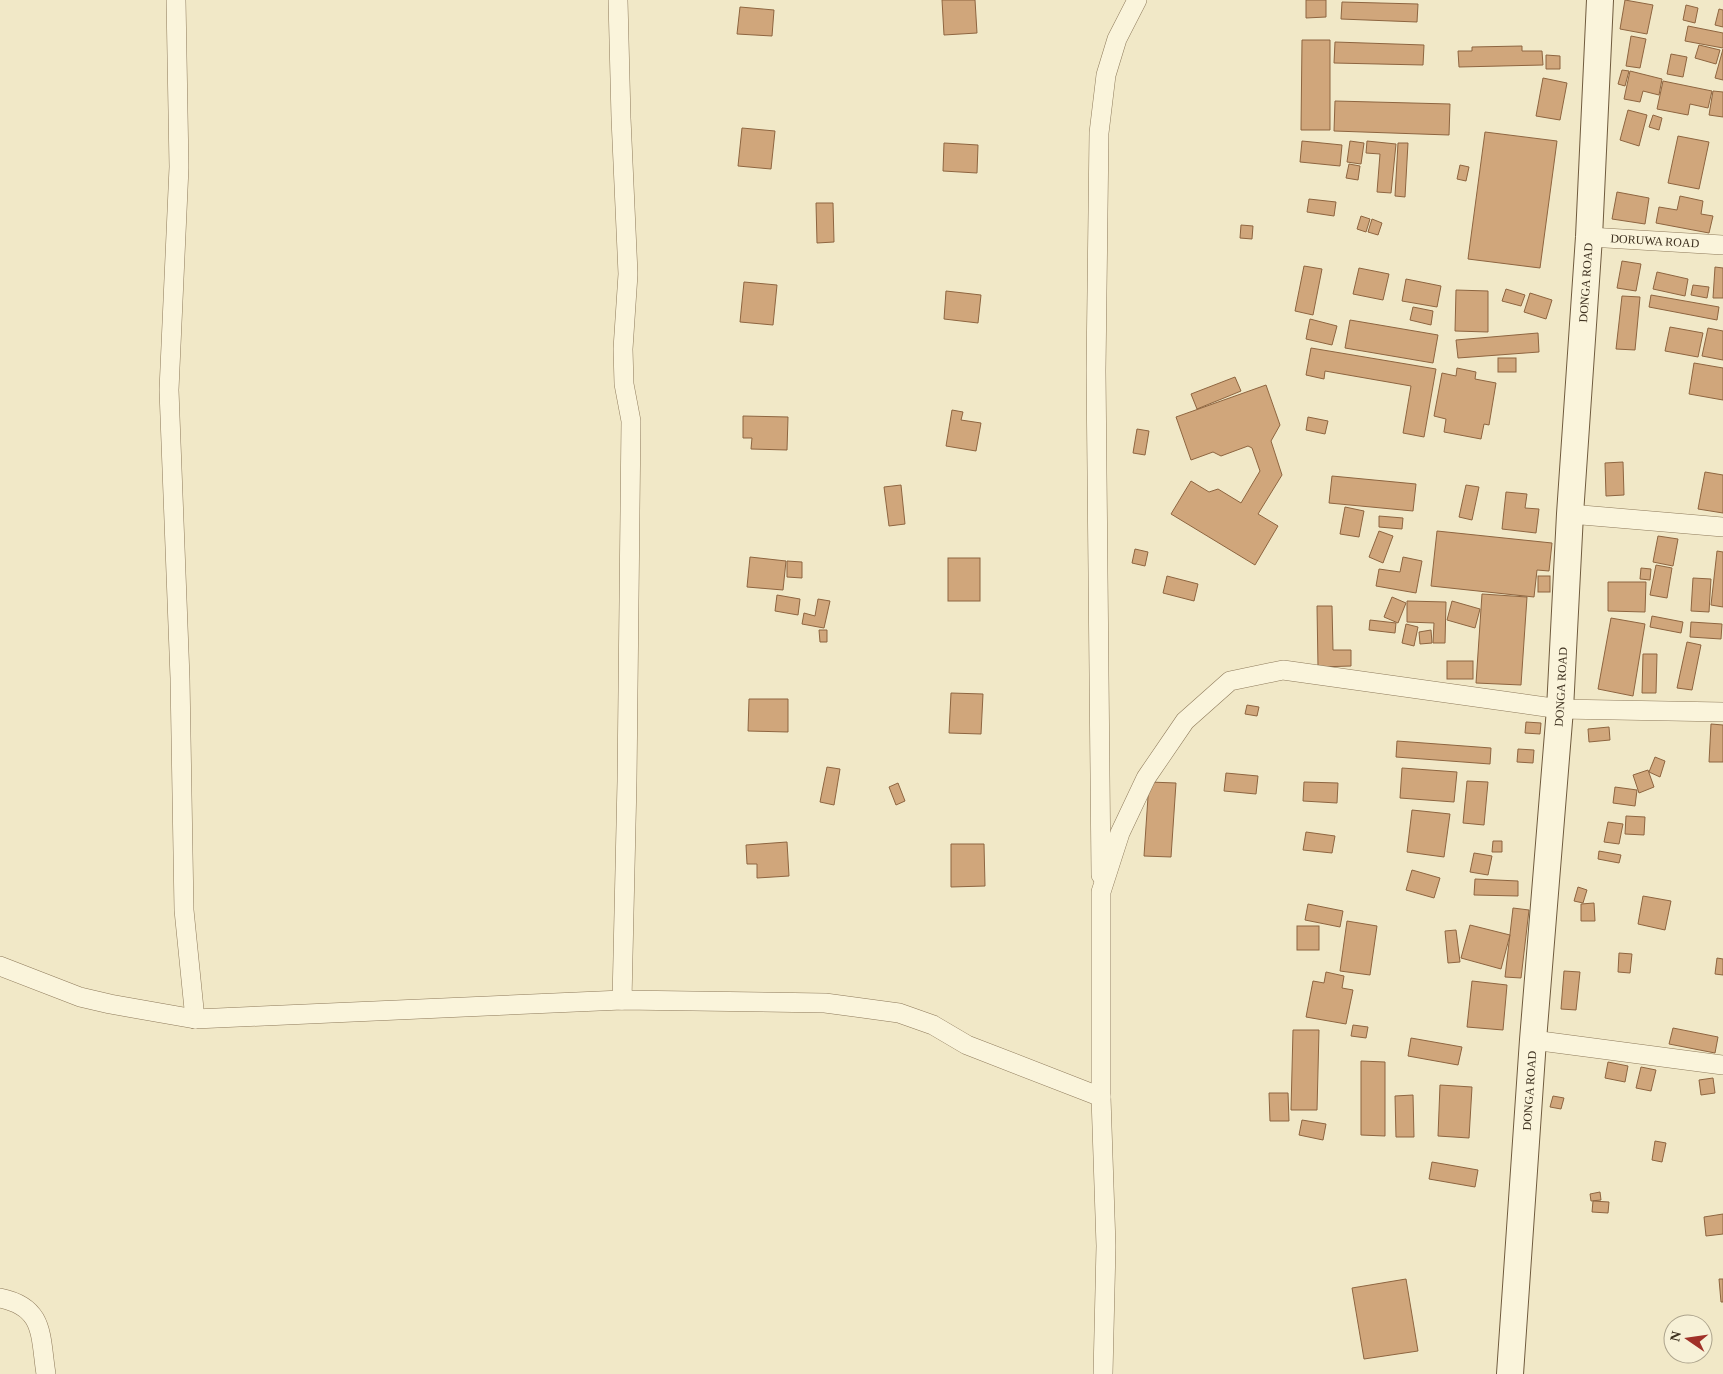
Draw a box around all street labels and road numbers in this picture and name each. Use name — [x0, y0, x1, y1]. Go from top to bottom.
street label: DORUWA ROAD — [1610, 231, 1700, 251]
street label: DONGA ROAD — [1576, 242, 1596, 323]
street label: DONGA ROAD — [1552, 646, 1570, 727]
street label: DONGA ROAD — [1520, 1050, 1539, 1131]

